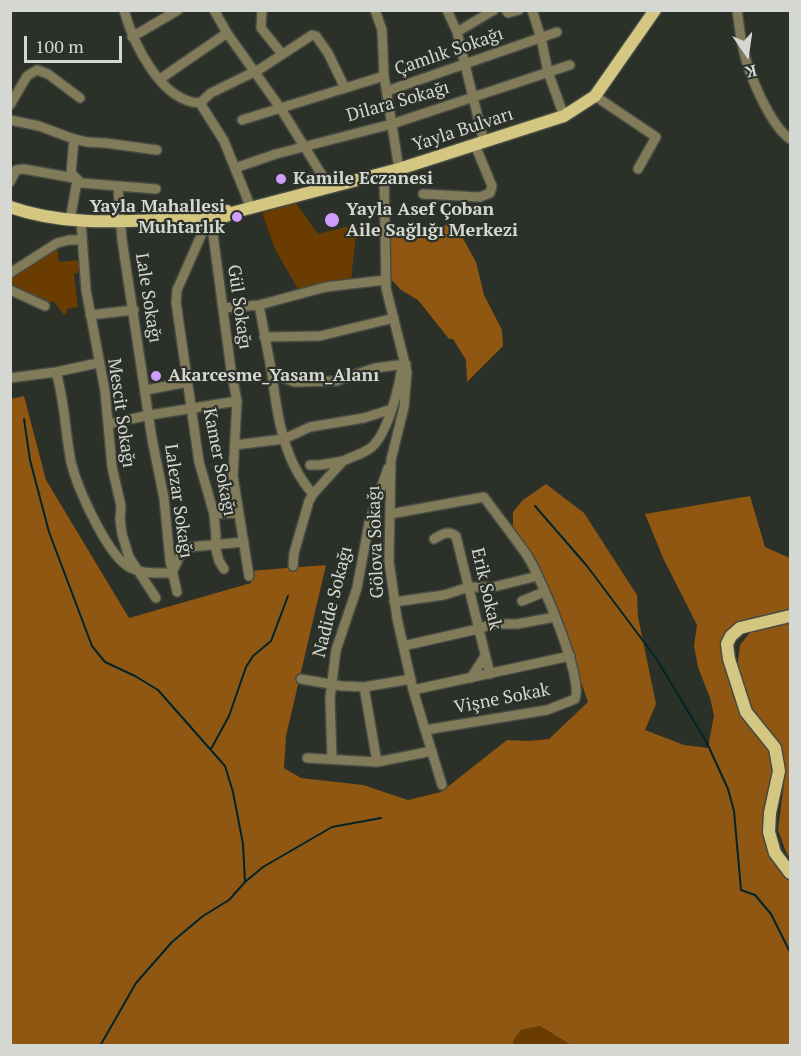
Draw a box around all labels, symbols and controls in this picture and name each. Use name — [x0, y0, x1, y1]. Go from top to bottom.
street label: Çamlık Sokağı — [392, 23, 506, 81]
scale bar — [27, 24, 124, 62]
north arrow — [717, 24, 777, 84]
text: 100 m — [35, 34, 84, 58]
text: K — [743, 60, 759, 84]
street label: Dilara Sokağı — [344, 77, 452, 127]
street label: Yayla Bulvarı — [410, 104, 516, 156]
place label: Kamile Eczanesi — [293, 168, 433, 190]
marker: Kamile Eczanesi — [274, 172, 288, 186]
place label: Yayla Mahallesi Muhtarlık — [90, 196, 225, 238]
place label: Yayla Asef Çoban Aile Sağlığı Merkezi — [346, 199, 518, 242]
marker: Yayla Mahallesi Muhtarlık — [230, 210, 244, 224]
marker: Yayla Asef Çoban Aile Sağlığı Merkezi — [323, 211, 341, 229]
street label: Lale Sokağı — [130, 252, 166, 344]
street label: Gül Sokağı — [222, 263, 256, 351]
street label: Mescit Sokağı — [103, 357, 139, 469]
place label: Akarcesme_Yasam_Alanı — [168, 365, 379, 387]
marker: Akarcesme_Yasam_Alanı — [149, 369, 163, 383]
street label: Kamer Sokağı — [198, 406, 240, 518]
street label: Lalezar Sokağı — [159, 442, 197, 560]
street label: Gölova Sokağı — [363, 485, 389, 599]
street label: Nadide Sokağı — [309, 544, 357, 660]
street label: Erik Sokak — [466, 546, 506, 632]
street label: Vişne Sokak — [452, 679, 552, 719]

